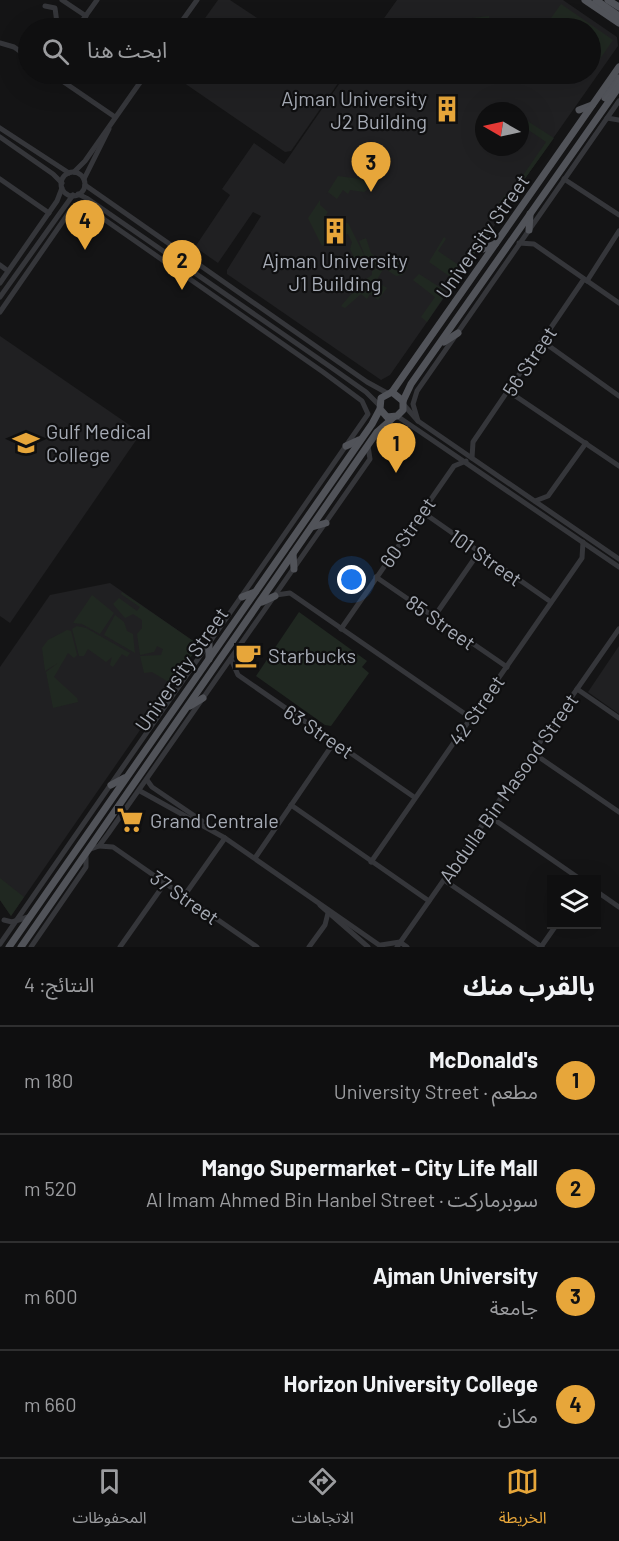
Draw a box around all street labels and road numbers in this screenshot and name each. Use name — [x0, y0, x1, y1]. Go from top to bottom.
street label: University Street — [430, 169, 534, 303]
street label: 56 Street — [497, 321, 561, 401]
street label: 60 Street — [374, 492, 440, 572]
street label: 101 Street — [445, 523, 527, 591]
street label: 85 Street — [402, 589, 480, 655]
street label: University Street — [129, 602, 233, 736]
street label: 42 Street — [443, 670, 509, 750]
street label: Abdulla Bin Masood Street — [433, 689, 583, 887]
street label: 63 Street — [279, 699, 359, 763]
street label: 37 Street — [146, 865, 224, 929]

